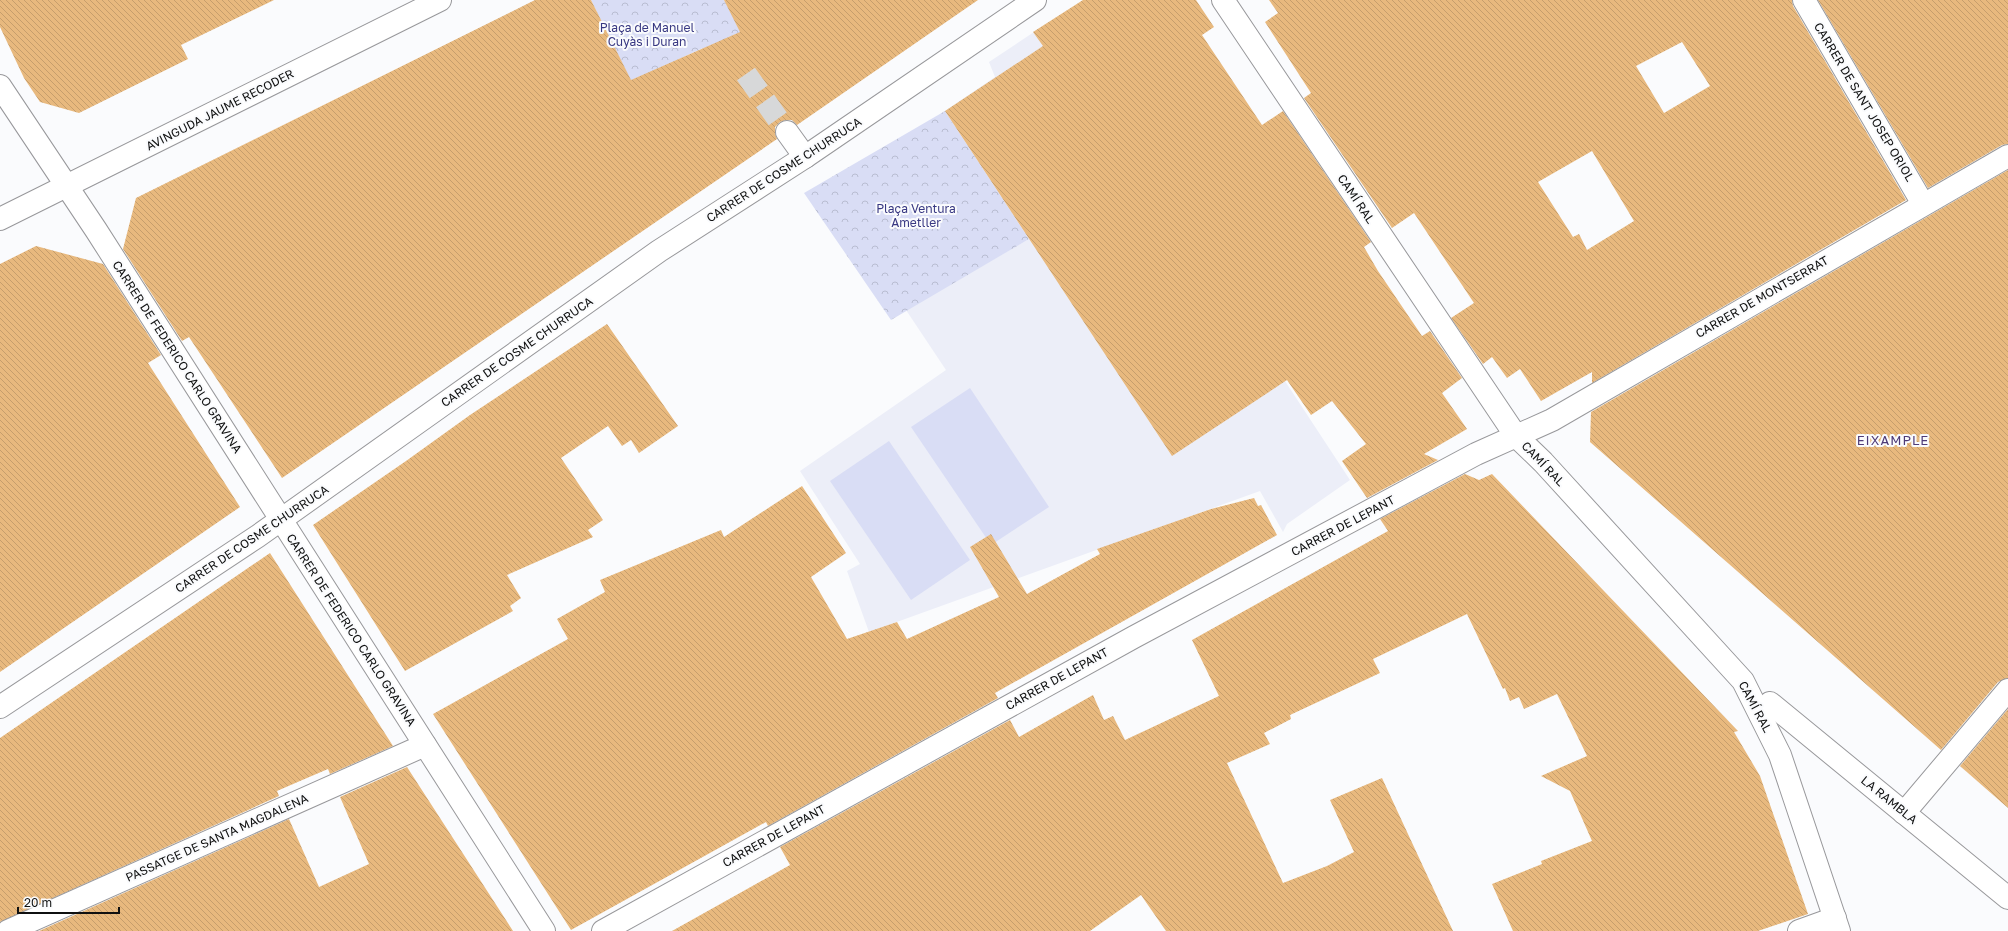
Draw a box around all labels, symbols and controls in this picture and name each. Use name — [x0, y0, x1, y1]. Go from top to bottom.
park label: Plaça de Manuel Cuyàs i Duran — [600, 20, 694, 49]
street label: CARRER DE SANT JOSEP ORIOL — [1811, 20, 1918, 184]
street label: AVINGUDA JAUME RECODER — [143, 66, 296, 153]
street label: CARRER DE COSME CHURRUCA — [703, 114, 864, 225]
street label: CAMÍ RAL — [1335, 171, 1378, 226]
park label: Plaça Ventura Ametller — [876, 201, 956, 230]
street label: CARRER DE MONTSERRAT — [1693, 252, 1831, 341]
street label: CARRER DE FEDERICO CARLO GRAVINA — [109, 258, 245, 456]
street label: CARRER DE COSME CHURRUCA — [438, 293, 595, 410]
district label: EIXAMPLE — [1857, 432, 1929, 448]
street label: CAMÍ RAL — [1518, 438, 1568, 489]
street label: CARRER DE COSME CHURRUCA — [172, 482, 331, 596]
street label: CARRER DE LEPANT — [1288, 492, 1398, 559]
street label: CARRER DE FEDERICO CARLO GRAVINA — [283, 531, 419, 729]
street label: CARRER DE LEPANT — [1003, 644, 1111, 713]
street label: CAMÍ RAL — [1736, 678, 1775, 735]
street label: LA RAMBLA — [1858, 772, 1920, 827]
street label: PASSATGE DE SANTA MAGDALENA — [123, 790, 310, 885]
street label: CARRER DE LEPANT — [720, 801, 828, 870]
scale bar — [18, 889, 119, 915]
text: 20 m — [24, 895, 52, 910]

